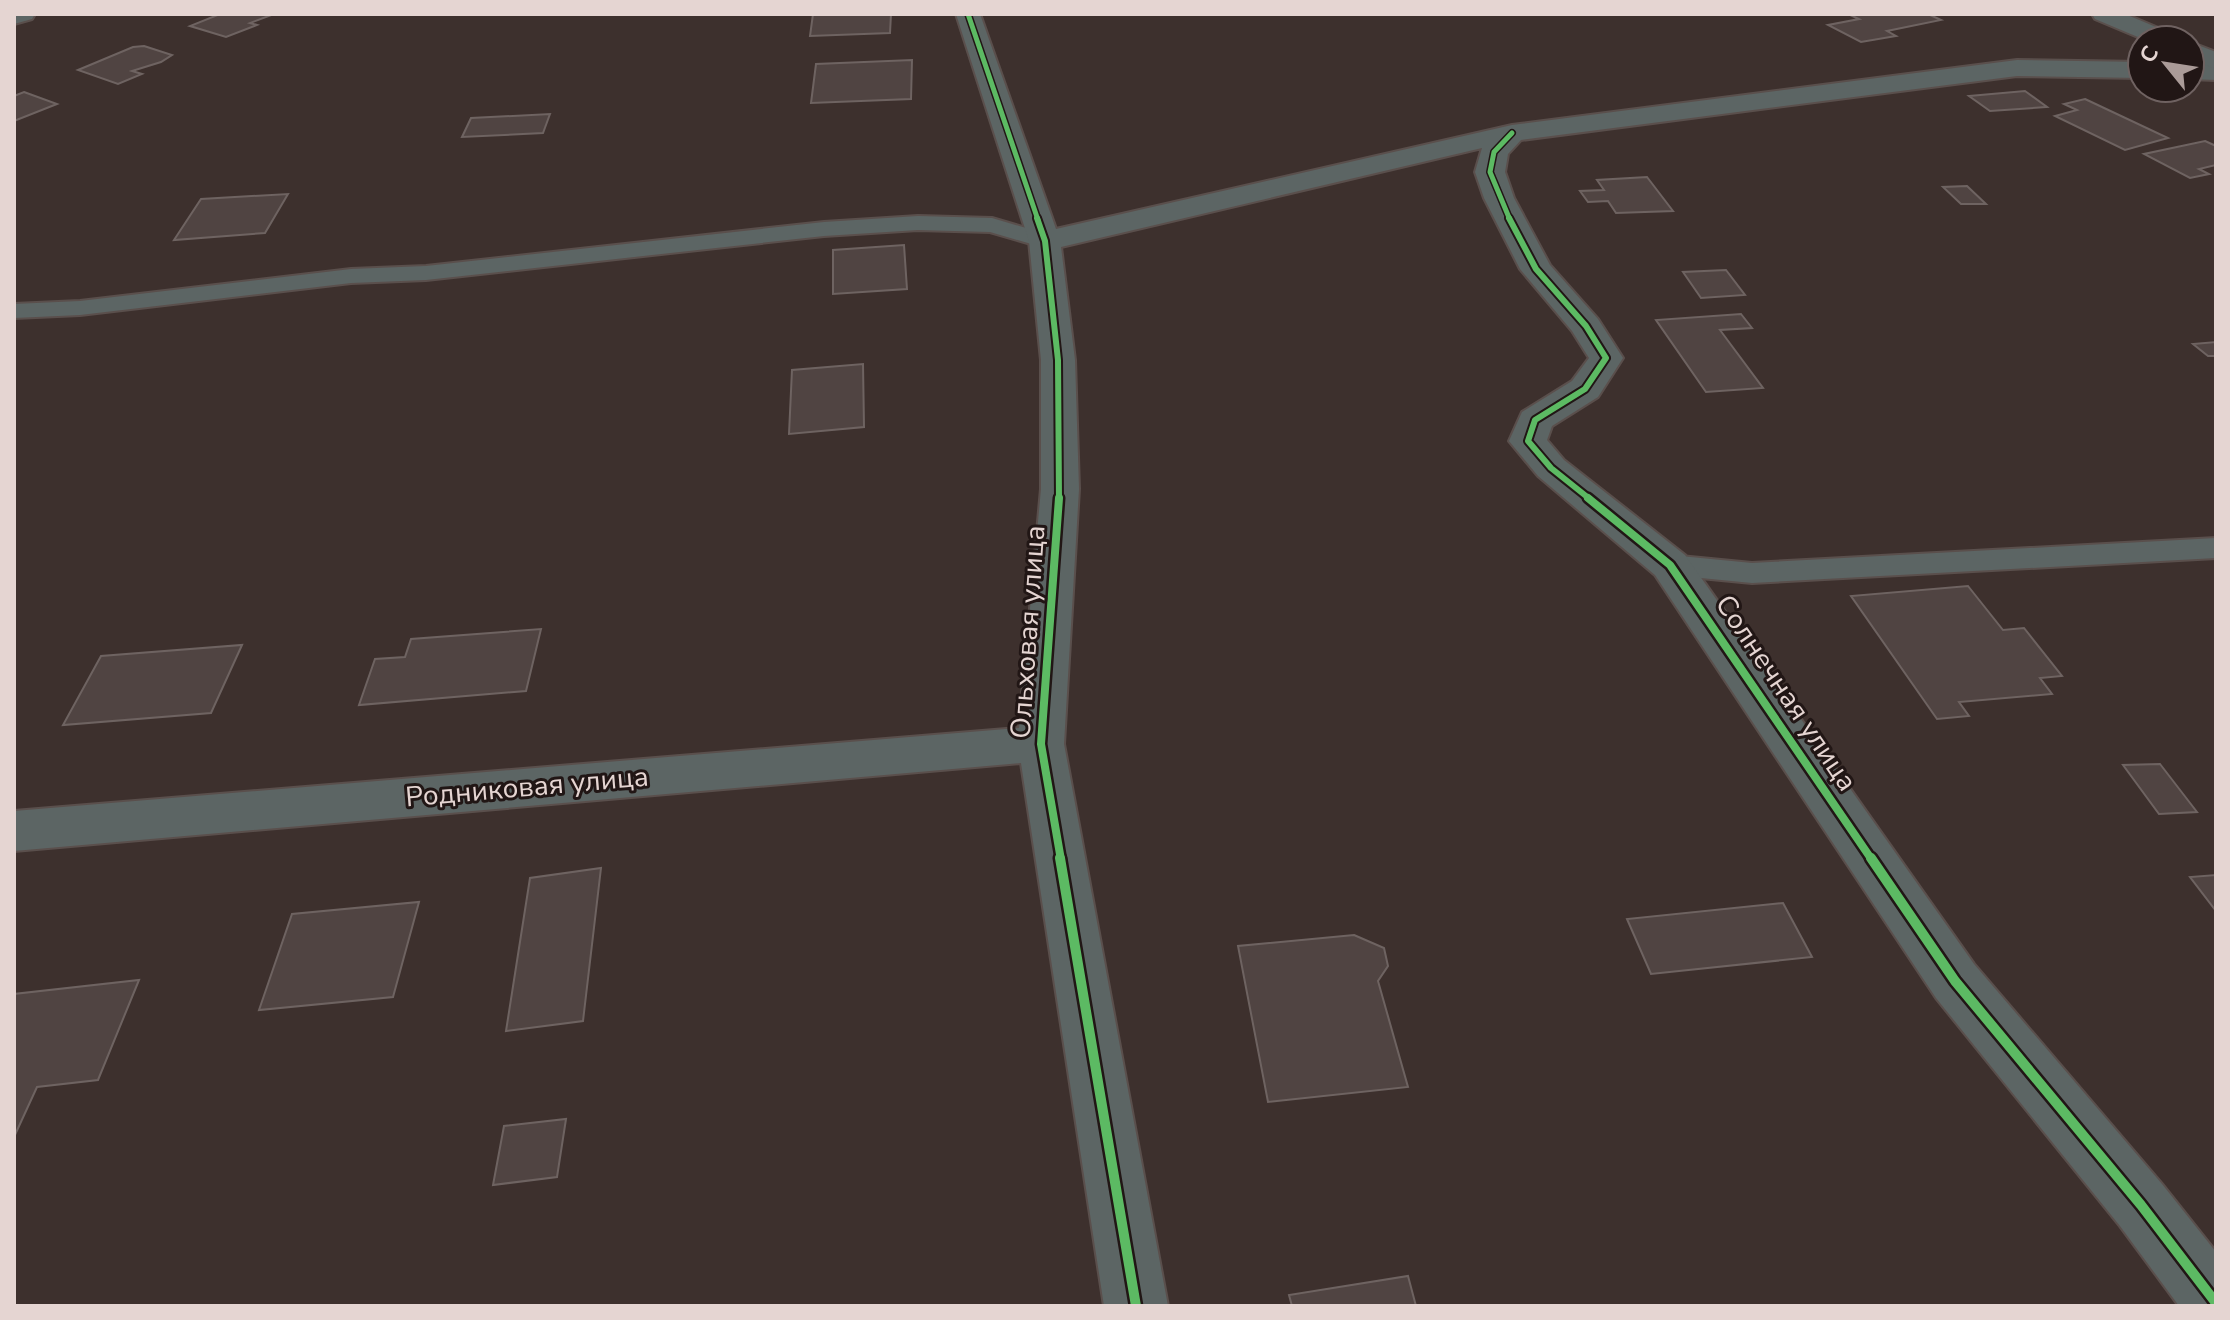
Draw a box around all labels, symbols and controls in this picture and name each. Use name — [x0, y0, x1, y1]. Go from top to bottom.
north arrow — [2126, 24, 2206, 104]
text: С — [2133, 40, 2166, 68]
street label: Ольховая улица — [1002, 524, 1054, 740]
street label: Солнечная улица — [1706, 587, 1866, 799]
street label: Родниковая улица — [404, 757, 650, 817]

